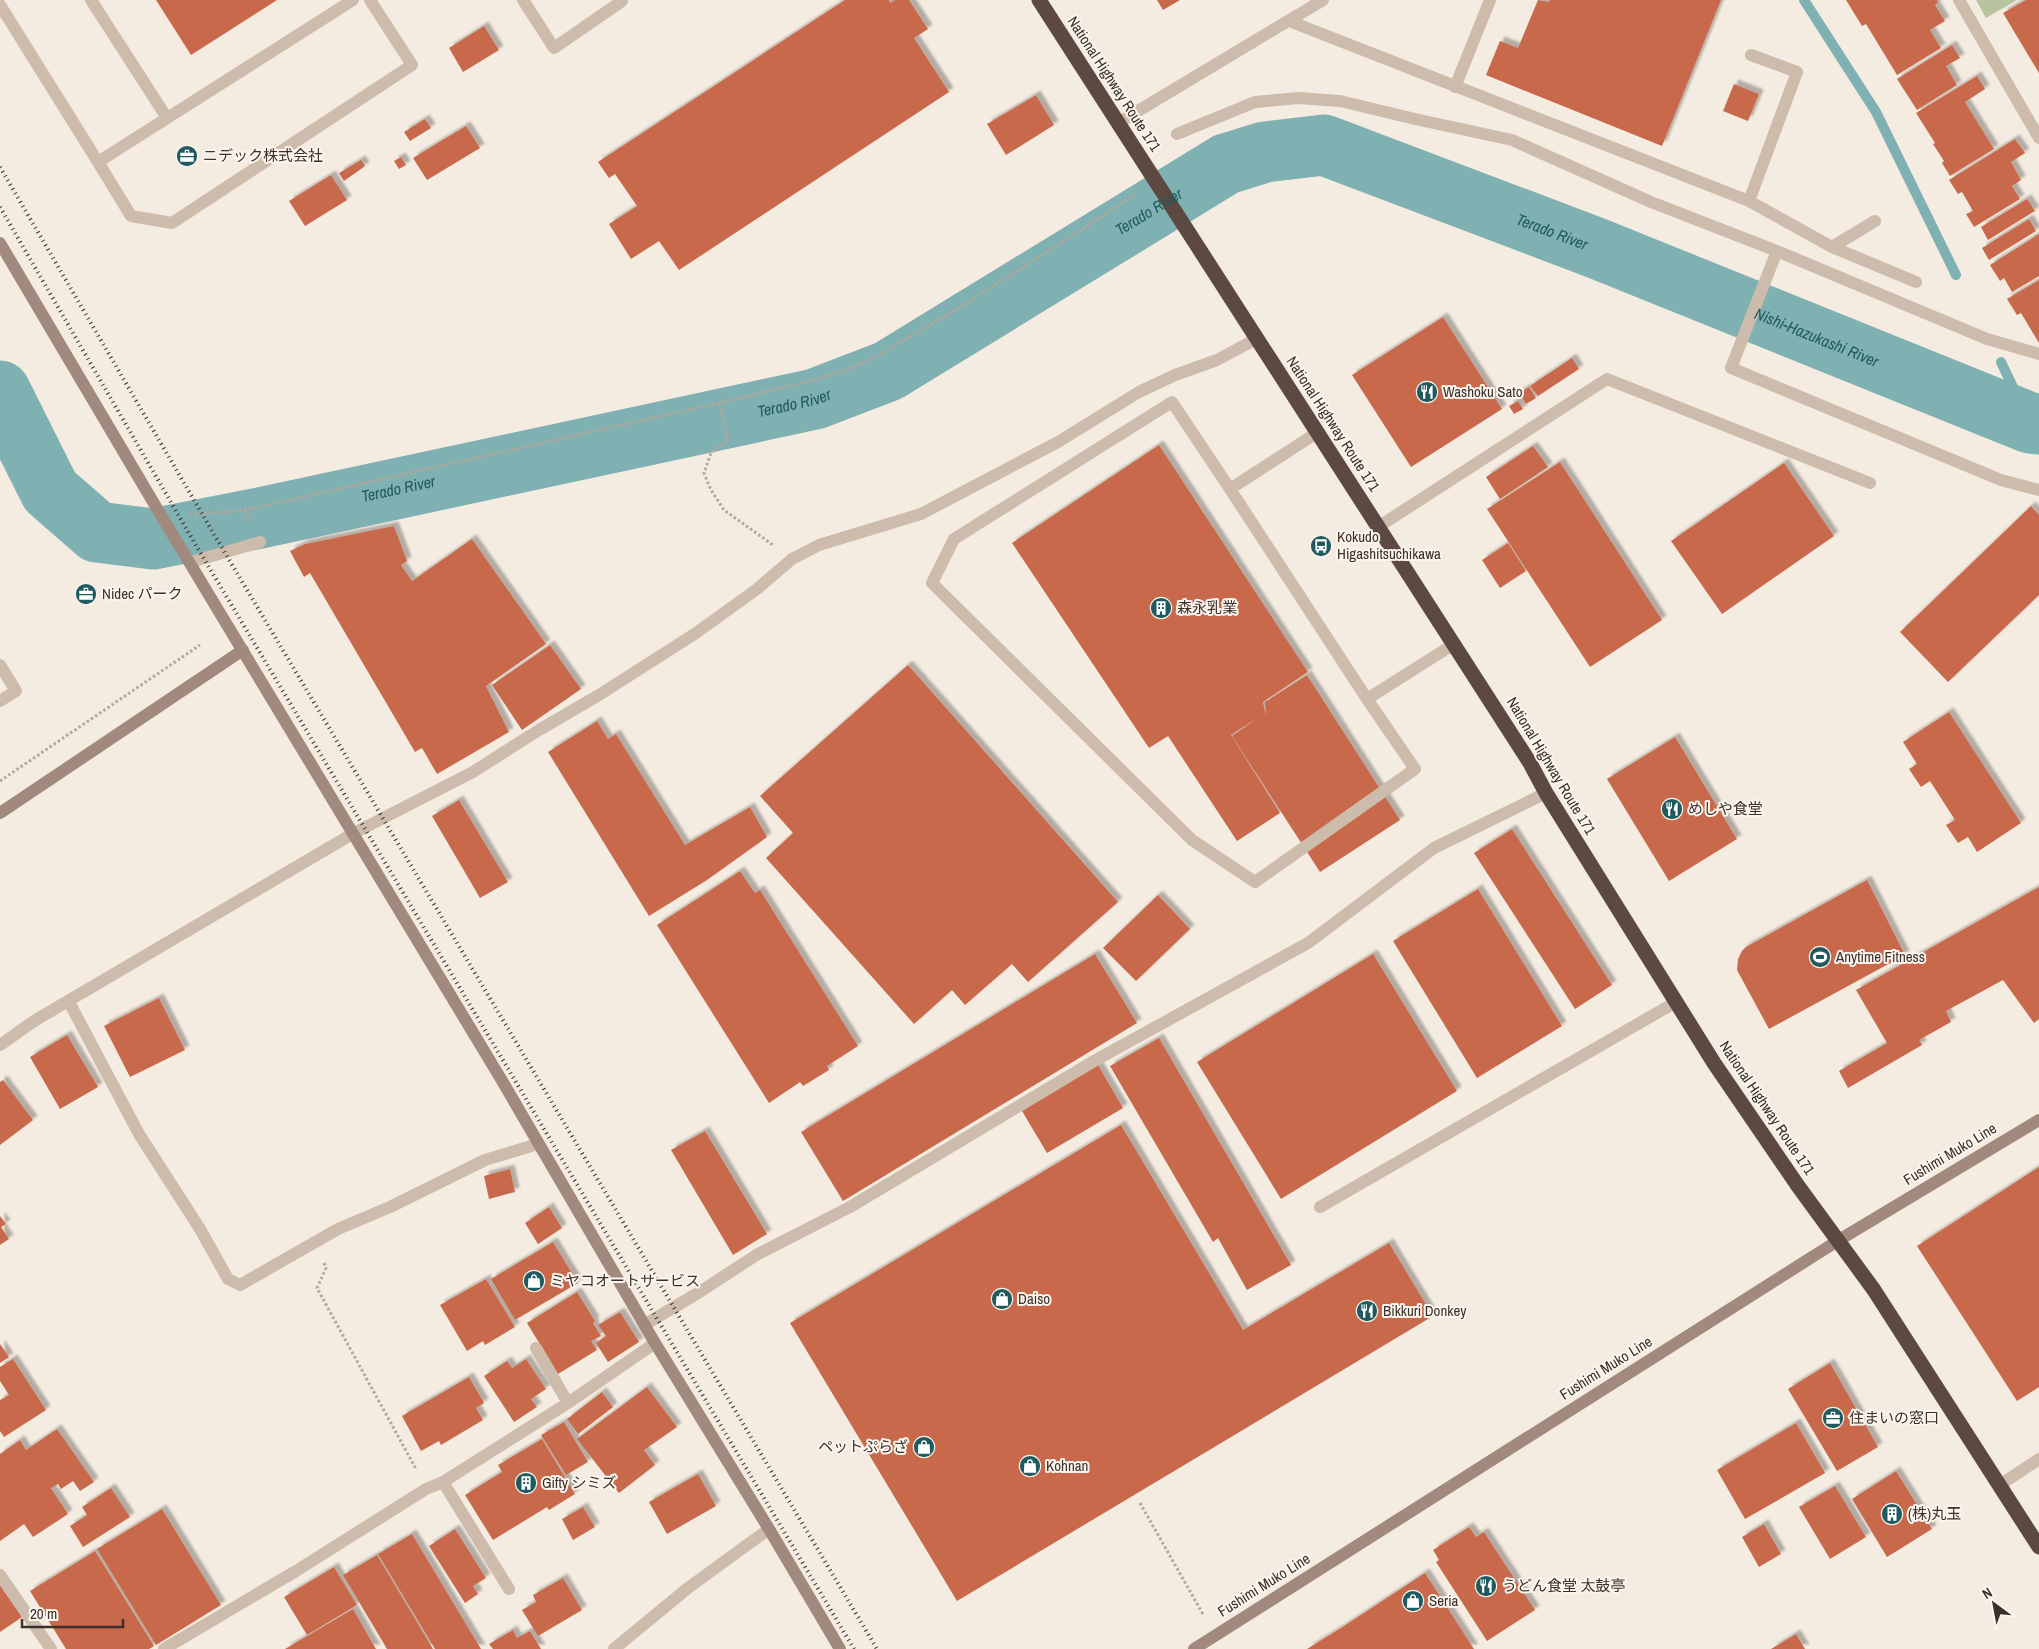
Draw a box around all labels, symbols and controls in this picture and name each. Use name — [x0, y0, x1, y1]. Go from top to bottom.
street label: National Highway Route 171 — [1063, 12, 1166, 156]
office icon: ニデック株式会社 — [175, 144, 199, 168]
place label: ニデック株式会社 — [203, 145, 323, 166]
water label: Terado River — [1111, 182, 1187, 240]
water label: Terado River — [1513, 208, 1592, 255]
water label: Nishi-Hazukashi River — [1751, 302, 1883, 372]
street label: National Highway Route 171 — [1282, 352, 1385, 496]
restaurant icon: Washoku Sato — [1415, 380, 1439, 404]
place label: Washoku Sato — [1443, 381, 1523, 402]
water label: Terado River — [755, 383, 835, 422]
water label: Terado River — [359, 470, 438, 507]
place label: Kokudo Higashitsuchikawa — [1337, 526, 1441, 564]
bus stop icon: Kokudo Higashitsuchikawa — [1309, 534, 1333, 558]
office icon: Nidec パーク — [74, 582, 98, 606]
place label: Nidec パーク — [102, 583, 183, 604]
building icon: 森永乳業 — [1149, 596, 1173, 620]
place label: 森永乳業 — [1177, 597, 1237, 618]
street label: National Highway Route 171 — [1502, 693, 1601, 839]
restaurant icon: めしや食堂 — [1660, 797, 1684, 821]
place label: めしや食堂 — [1688, 798, 1763, 819]
sports icon: Anytime Fitness — [1808, 945, 1832, 969]
place label: Anytime Fitness — [1835, 946, 1925, 967]
street label: National Highway Route 171 — [1715, 1037, 1820, 1179]
street label: Fushimi Muko Line — [1899, 1117, 2000, 1190]
shop icon: ミヤコオートサービス — [522, 1269, 546, 1293]
place label: ミヤコオートサービス — [550, 1270, 700, 1291]
shop icon: Daiso — [990, 1287, 1014, 1311]
place label: Daiso — [1018, 1288, 1050, 1309]
restaurant icon: Bikkuri Donkey — [1355, 1299, 1379, 1323]
place label: Bikkuri Donkey — [1383, 1300, 1467, 1321]
street label: Fushimi Muko Line — [1556, 1331, 1656, 1404]
office icon: 住まいの窓口 — [1821, 1406, 1845, 1430]
place label: 住まいの窓口 — [1849, 1407, 1939, 1428]
shop icon: ペットぷらざ — [912, 1435, 936, 1459]
place label: ペットぷらざ — [818, 1436, 908, 1457]
shop icon: Kohnan — [1018, 1454, 1042, 1478]
place label: Kohnan — [1046, 1455, 1088, 1476]
building icon: Gifty シミズ — [514, 1471, 538, 1495]
place label: Gifty シミズ — [542, 1472, 616, 1493]
building icon: (株)丸玉 — [1880, 1502, 1904, 1526]
place label: (株)丸玉 — [1908, 1503, 1961, 1524]
street label: Fushimi Muko Line — [1214, 1548, 1314, 1621]
restaurant icon: うどん食堂 太鼓亭 — [1474, 1574, 1498, 1598]
place label: うどん食堂 太鼓亭 — [1502, 1575, 1625, 1596]
north arrow — [1969, 1579, 2019, 1629]
text: N — [1979, 1583, 1995, 1603]
shop icon: Seria — [1401, 1589, 1425, 1613]
place label: Seria — [1429, 1590, 1459, 1611]
scale bar — [22, 1596, 124, 1628]
text: 20 m — [30, 1603, 57, 1624]

